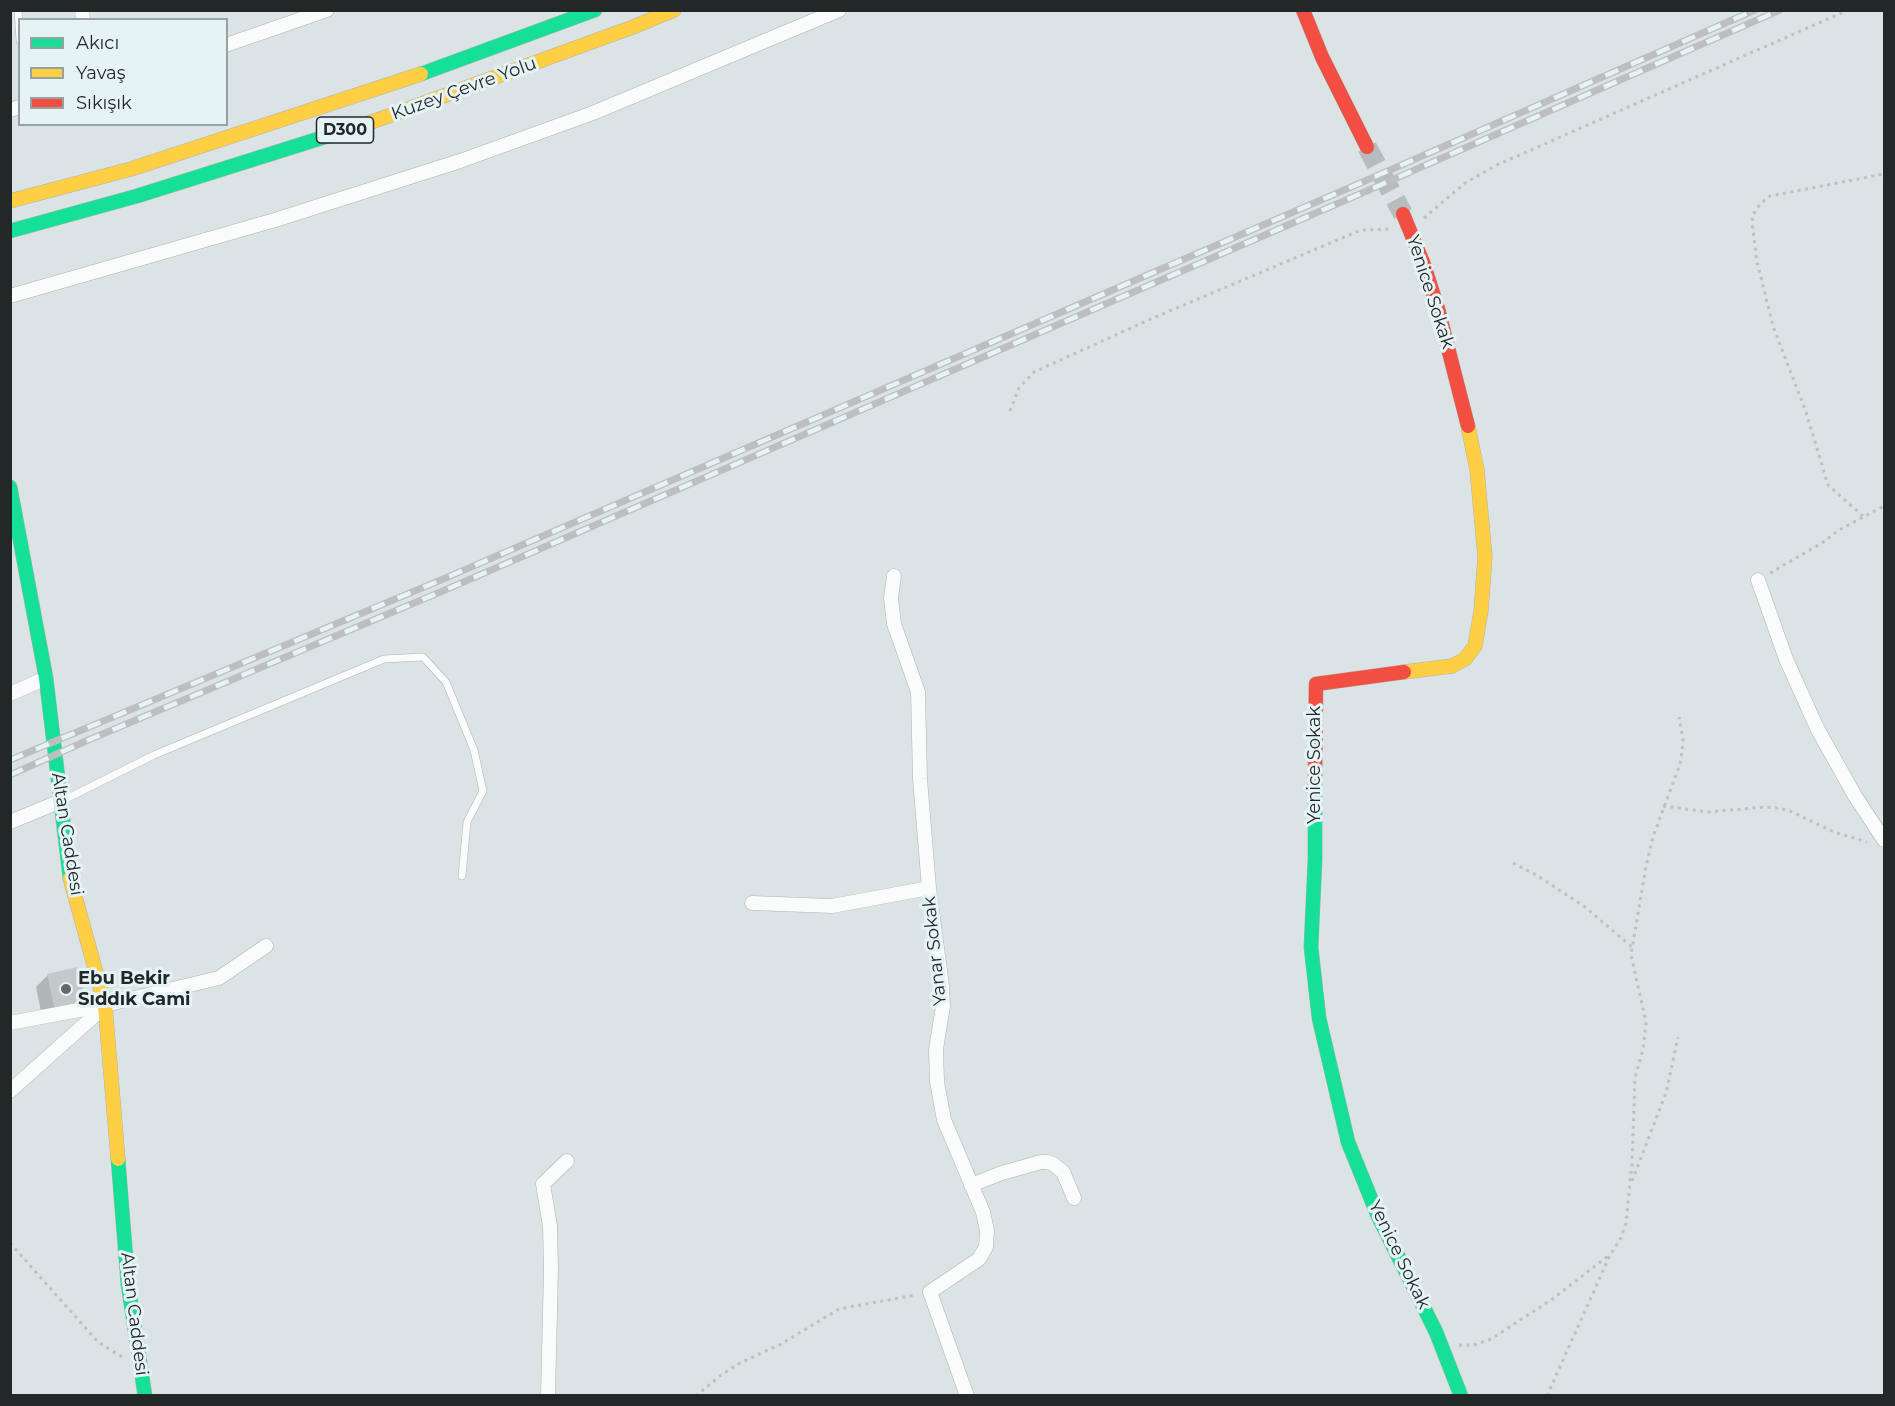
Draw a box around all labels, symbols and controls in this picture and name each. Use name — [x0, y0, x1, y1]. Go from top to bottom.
legend — [18, 18, 228, 126]
text: Akıcı — [76, 32, 119, 54]
street label: Kuzey Çevre Yolu — [389, 53, 539, 125]
text: Yavaş — [76, 62, 126, 84]
text: Sıkışık — [76, 92, 132, 114]
road number: D300 — [316, 117, 374, 143]
street label: Yenice Sokak — [1401, 232, 1459, 352]
street label: Yenice Sokak — [1304, 706, 1326, 824]
street label: Altan Caddesi — [47, 771, 87, 897]
street label: Yanar Sokak — [919, 895, 951, 1007]
place label: Ebu Bekir Sıddık Cami — [78, 968, 190, 1010]
marker: Ebu Bekir Sıddık Cami — [59, 982, 73, 996]
street label: Yenice Sokak — [1363, 1197, 1435, 1313]
street label: Altan Caddesi — [116, 1251, 152, 1377]

